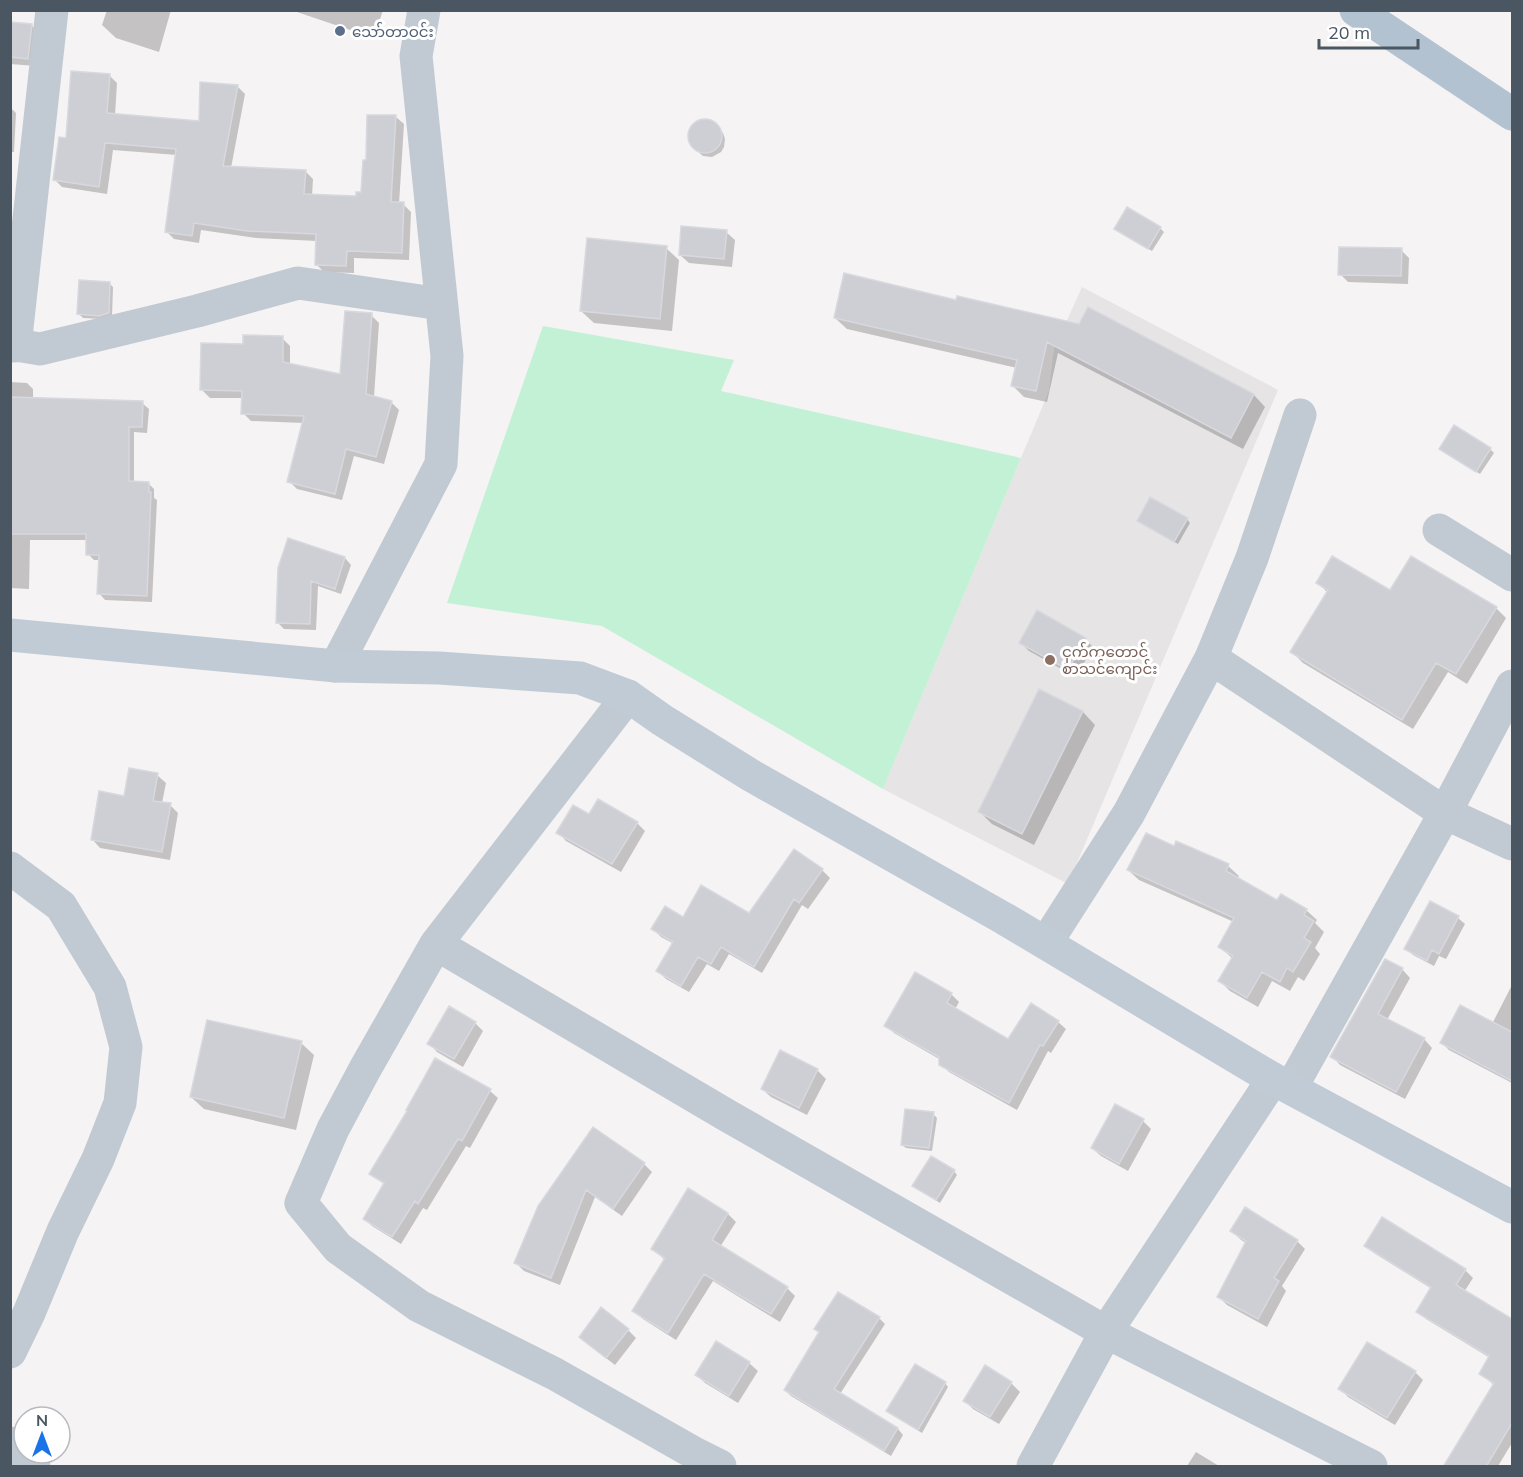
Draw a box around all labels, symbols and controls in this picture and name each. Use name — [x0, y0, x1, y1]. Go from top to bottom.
scale bar — [1319, 12, 1418, 50]
text: 20 m — [1328, 21, 1370, 44]
place label: သော်တာဝင်း — [352, 22, 434, 41]
marker: သော်တာဝင်း — [333, 24, 347, 38]
place label: ငှက်ကတောင် စာသင်ကျောင်း — [1062, 642, 1157, 681]
marker: ငှက်ကတောင် စာသင်ကျောင်း — [1043, 653, 1057, 667]
north arrow — [12, 1405, 72, 1465]
text: N — [36, 1410, 48, 1430]

